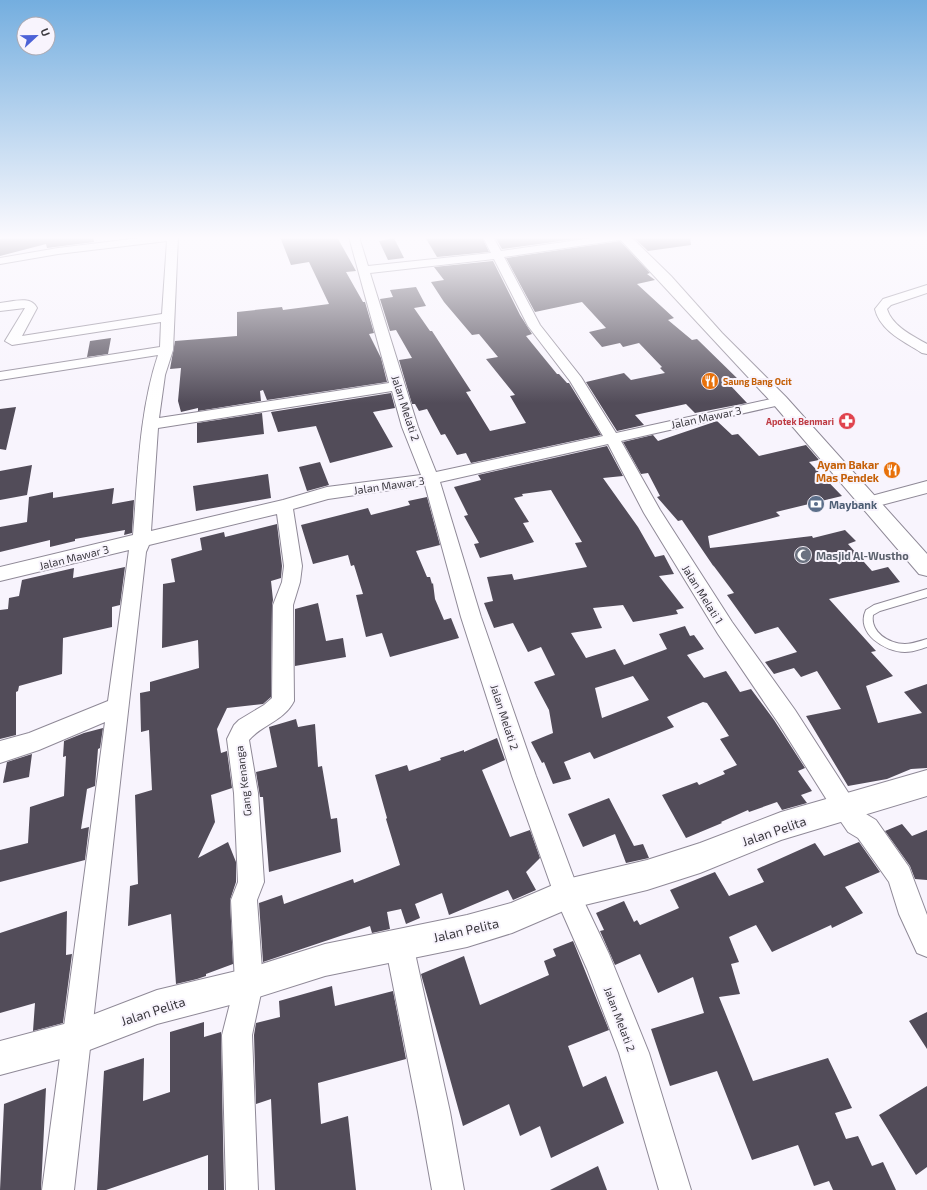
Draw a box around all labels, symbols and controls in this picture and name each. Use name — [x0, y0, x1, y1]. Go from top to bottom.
north arrow — [16, 16, 56, 56]
text: U — [38, 26, 53, 38]
restaurant icon: Saung Bang Ocit — [700, 371, 720, 391]
street label: Jalan Melati 2 — [389, 373, 423, 443]
place label: Saung Bang Ocit — [723, 376, 792, 387]
street label: Jalan Mawar 3 — [670, 403, 742, 431]
pharmacy icon: Apotek Benmari — [837, 411, 857, 431]
place label: Apotek Benmari — [766, 416, 834, 427]
place label: Ayam Bakar Mas Pendek — [816, 458, 880, 484]
restaurant icon: Ayam Bakar Mas Pendek — [882, 460, 902, 480]
street label: Jalan Mawar 3 — [353, 474, 425, 496]
bank icon: Maybank — [806, 494, 826, 514]
place label: Maybank — [829, 498, 878, 512]
street label: Jalan Mawar 3 — [38, 542, 110, 572]
mosque icon: Masjid Al-Wustho — [793, 545, 813, 565]
place label: Masjid Al-Wustho — [816, 549, 909, 563]
street label: Jalan Melati 1 — [680, 562, 726, 626]
street label: Jalan Melati 2 — [488, 682, 522, 752]
street label: Gang Kenanga — [232, 745, 254, 817]
street label: Jalan Pelita — [740, 813, 808, 849]
street label: Jalan Pelita — [432, 915, 500, 945]
street label: Jalan Melati 2 — [602, 985, 638, 1053]
street label: Jalan Pelita — [119, 993, 187, 1029]

